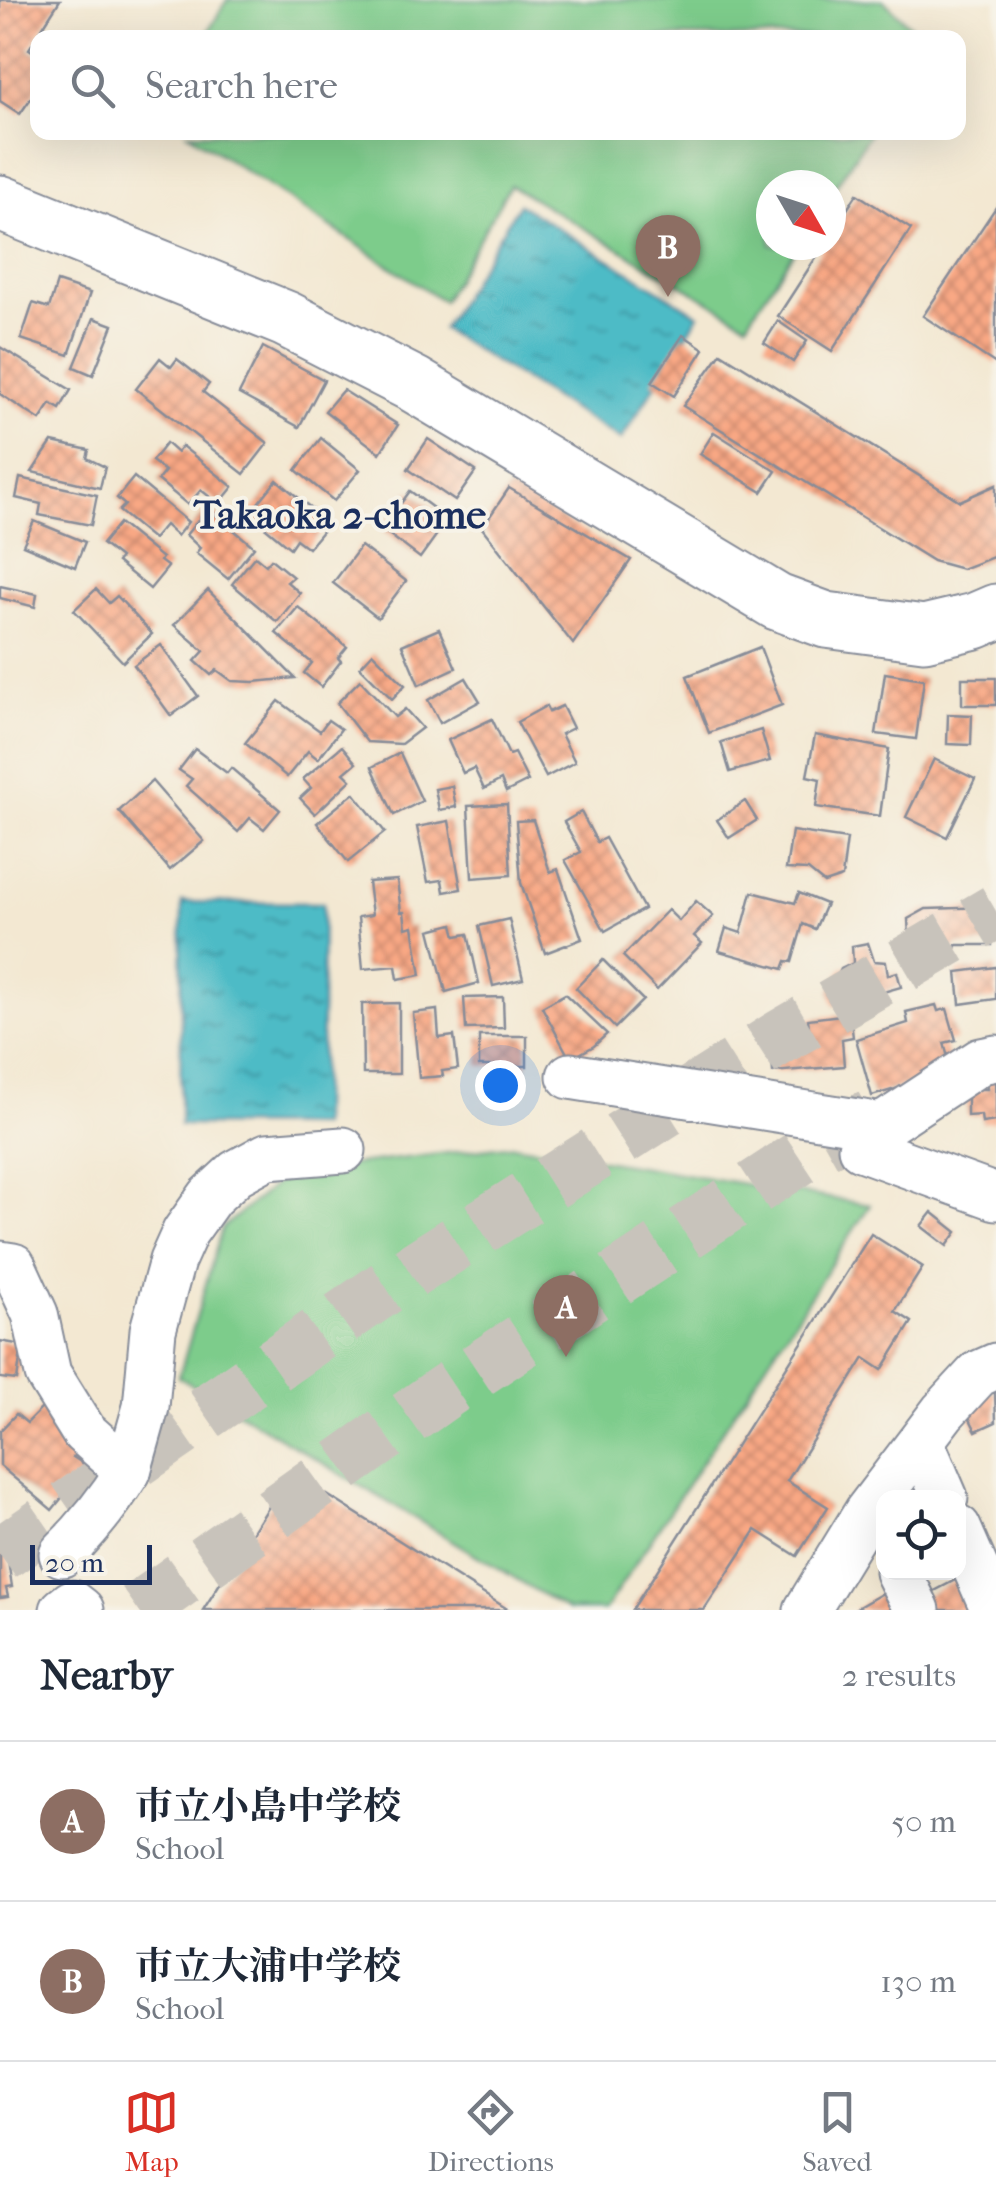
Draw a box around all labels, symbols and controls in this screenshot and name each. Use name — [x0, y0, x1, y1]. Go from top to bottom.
search box — [30, 30, 966, 140]
icon: search — [65, 58, 120, 113]
text: Search here — [145, 63, 338, 108]
north arrow — [756, 170, 846, 260]
pin: B — [636, 214, 700, 297]
district label: Takaoka 2-chome — [193, 492, 486, 538]
your location — [475, 1060, 526, 1111]
pin: A — [534, 1274, 598, 1357]
map controls — [876, 1490, 966, 1580]
button: locate — [876, 1490, 966, 1580]
scale bar — [30, 1540, 152, 1584]
text: 20 m — [45, 1546, 104, 1579]
text: Nearby — [40, 1651, 172, 1700]
text: 2 results — [842, 1657, 956, 1694]
text: 市立小島中学校 — [135, 1784, 401, 1829]
text: A — [62, 1803, 83, 1840]
text: 50 m — [891, 1803, 956, 1840]
text: School — [135, 1830, 224, 1867]
text: 市立大浦中学校 — [135, 1944, 401, 1989]
text: B — [62, 1963, 83, 2000]
text: 130 m — [880, 1963, 956, 2000]
text: School — [135, 1990, 224, 2027]
tab: Map — [124, 2085, 179, 2178]
tab: Directions — [428, 2085, 554, 2178]
tab: Saved — [802, 2085, 872, 2178]

